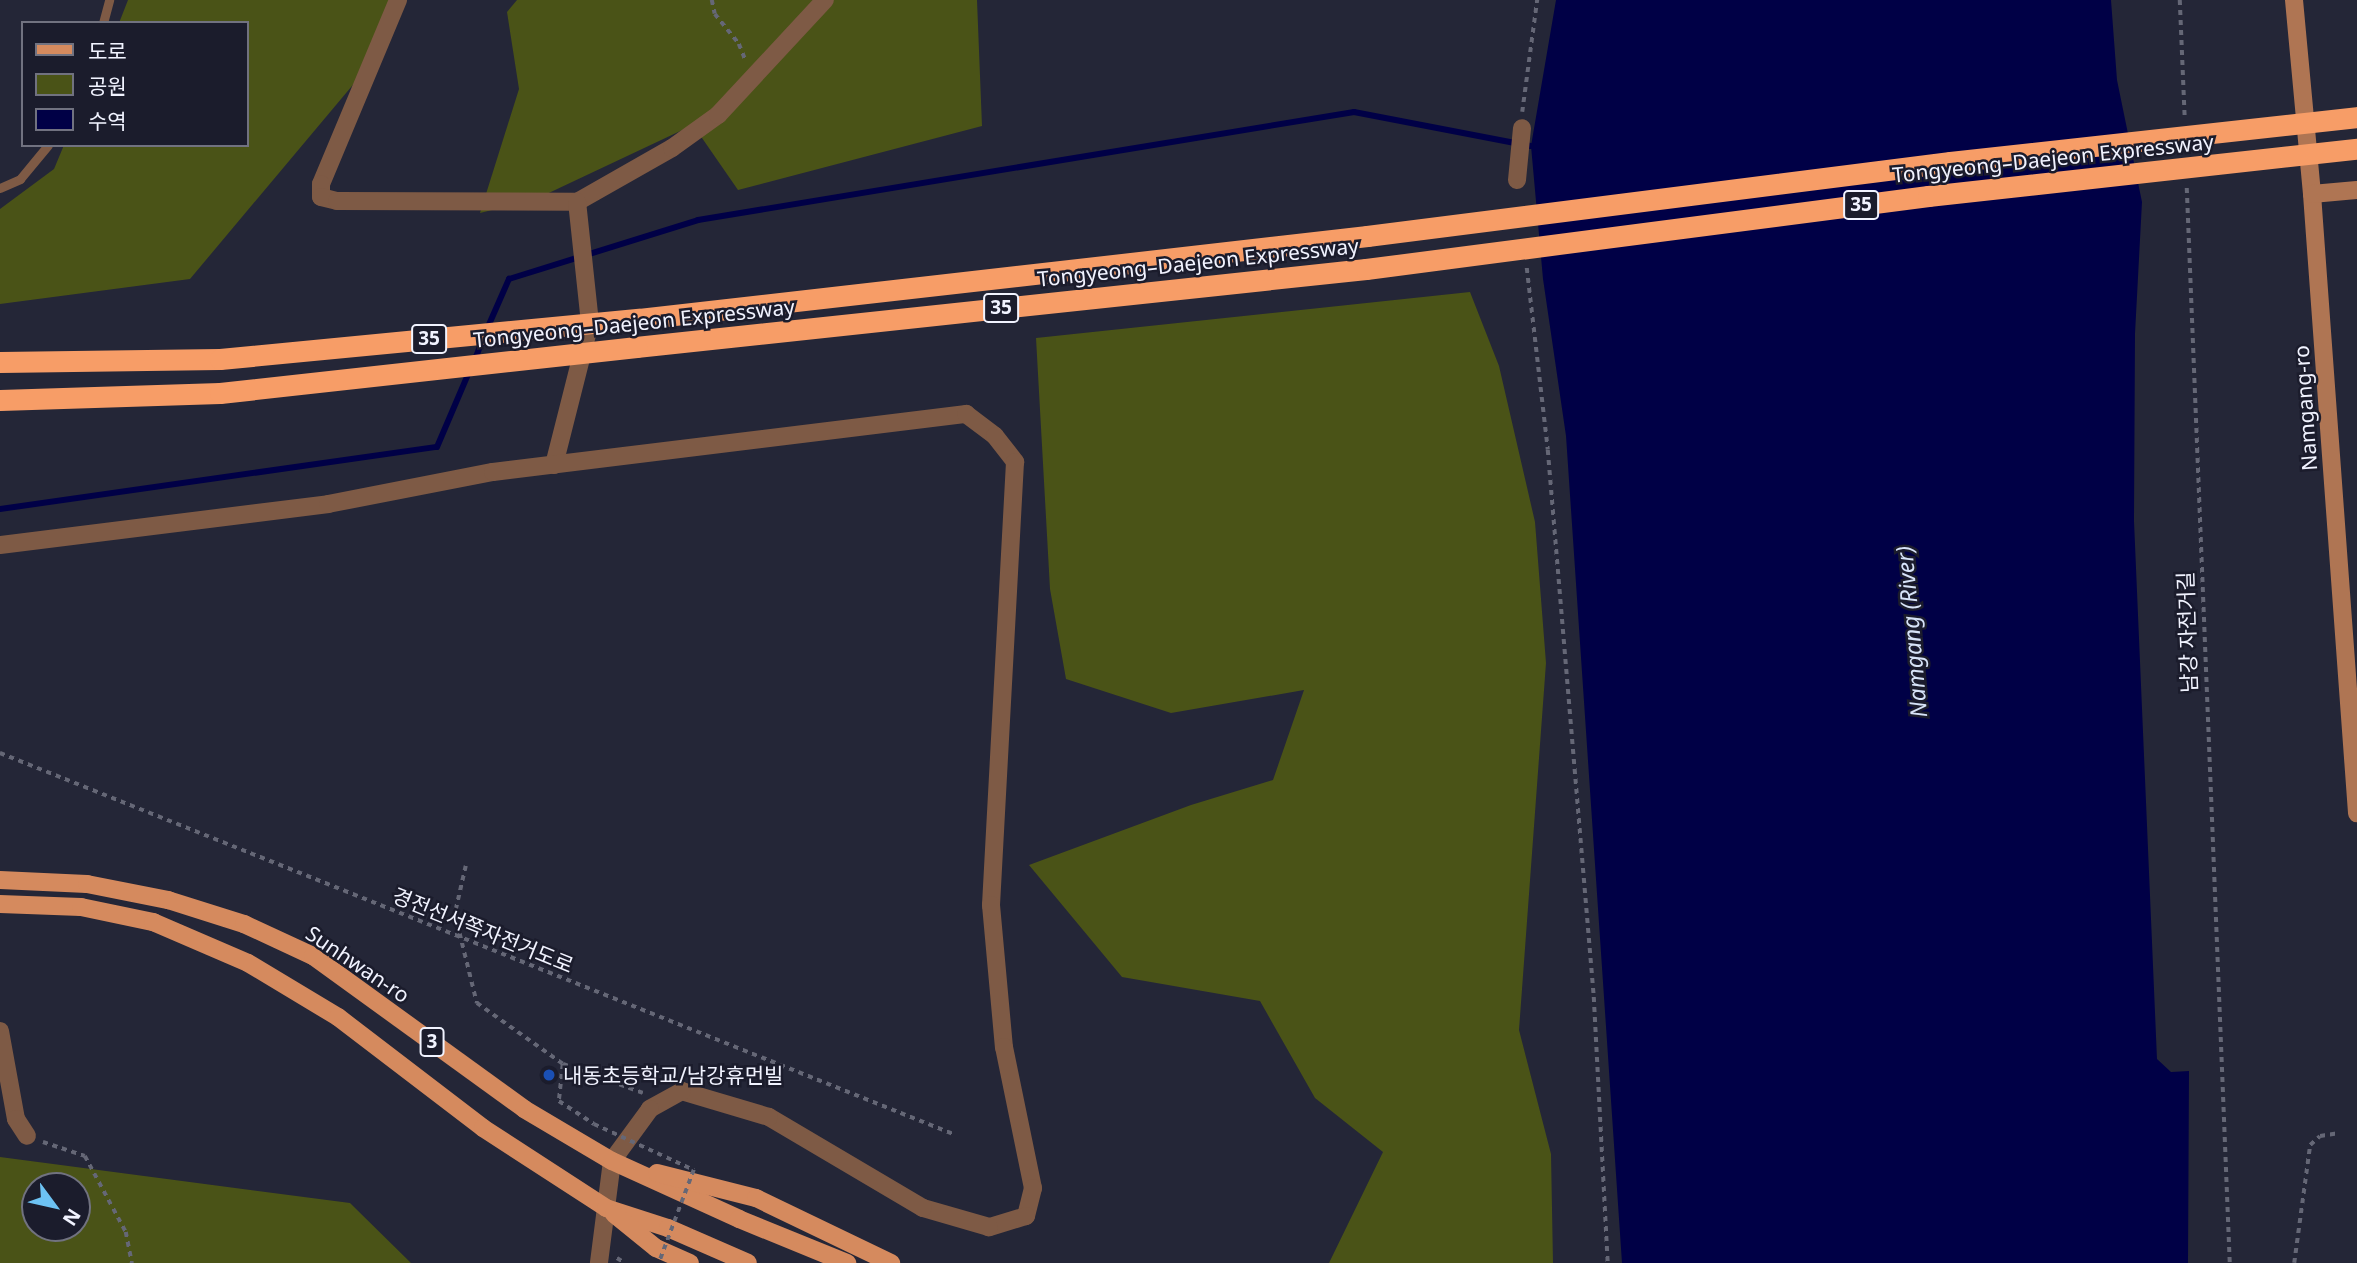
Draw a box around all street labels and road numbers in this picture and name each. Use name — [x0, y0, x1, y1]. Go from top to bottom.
street label: Tongyeong–Daejeon Expressway — [1891, 129, 2215, 187]
road number: 35 — [1842, 190, 1880, 220]
street label: Tongyeong–Daejeon Expressway — [1036, 233, 1360, 291]
road number: 35 — [982, 292, 1020, 324]
street label: Tongyeong–Daejeon Expressway — [472, 294, 796, 352]
road number: 35 — [410, 324, 448, 354]
street label: Namgang-ro — [2288, 344, 2322, 472]
street label: 남강 자전거길 — [2172, 571, 2202, 693]
street label: 경전선서쪽자전거도로 — [389, 882, 577, 978]
street label: Sunhwan-ro — [301, 920, 415, 1008]
road number: 3 — [418, 1026, 446, 1058]

